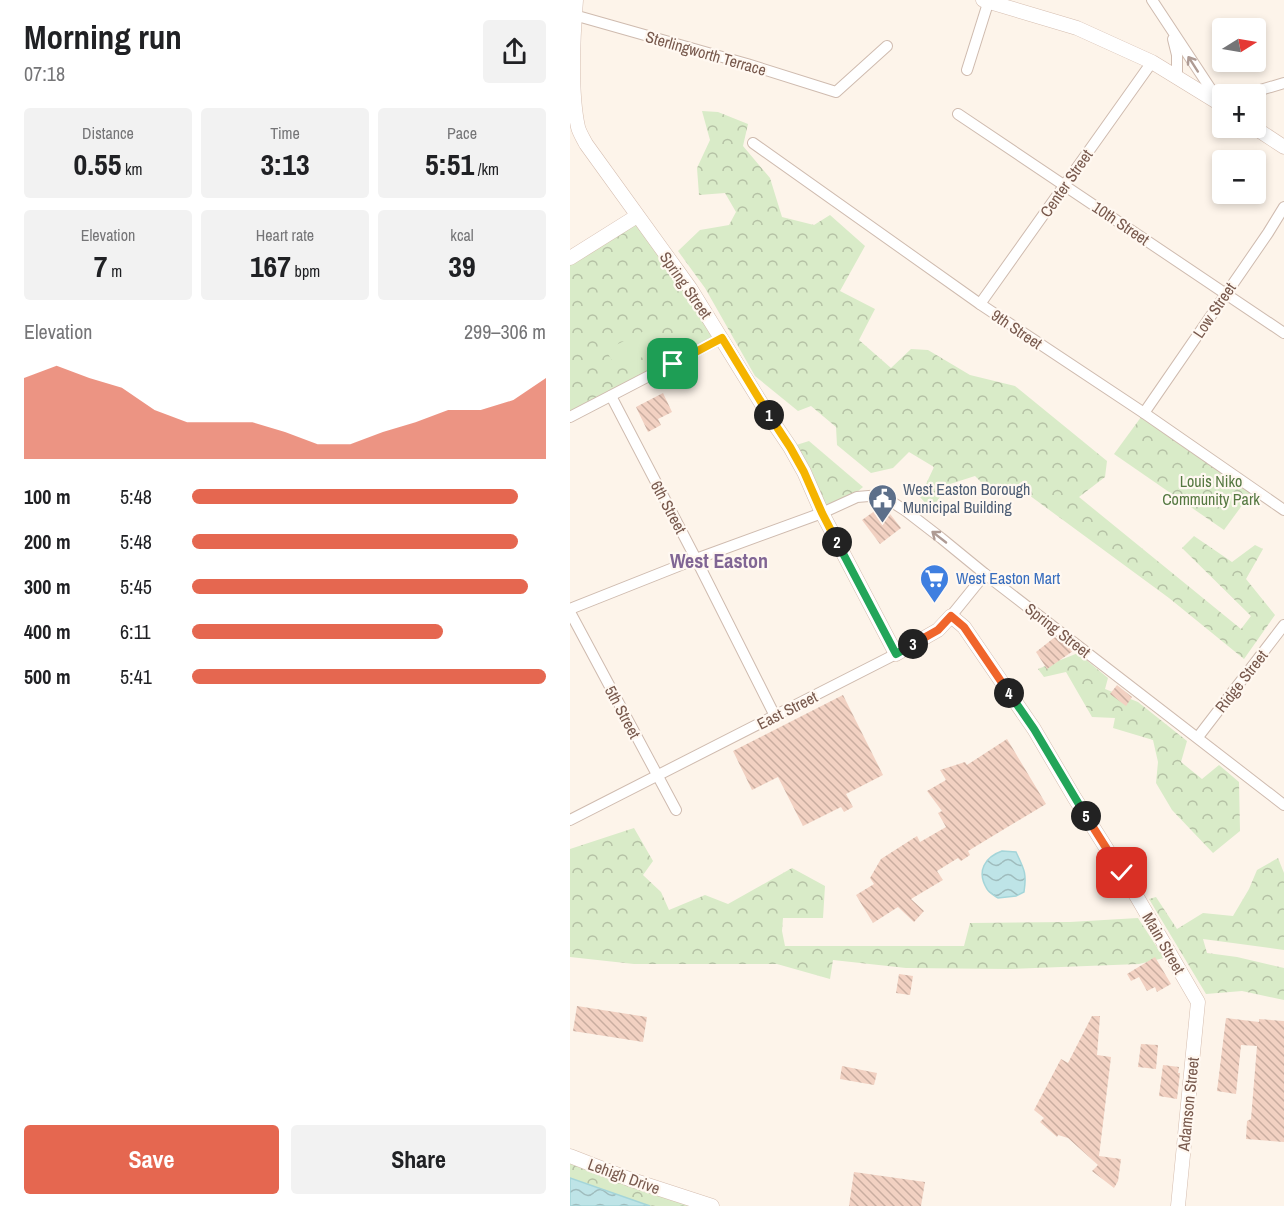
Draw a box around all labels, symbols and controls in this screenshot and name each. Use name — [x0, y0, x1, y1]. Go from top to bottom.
text: Morning run — [24, 15, 182, 59]
north arrow — [1212, 18, 1266, 72]
map controls — [1212, 18, 1266, 204]
button: share — [483, 20, 546, 83]
street label: Sterlingworth Terrace — [643, 25, 769, 81]
one-way arrow — [1187, 56, 1199, 73]
text: 07:18 — [24, 60, 65, 87]
button: + — [1212, 84, 1266, 138]
text: Distance — [82, 122, 134, 144]
text: Time — [270, 122, 300, 144]
text: Pace — [447, 122, 477, 144]
text: 0.55 — [73, 144, 121, 184]
text: 3:13 — [260, 144, 310, 184]
text: 5:51 — [425, 144, 474, 184]
street label: Center Street — [1035, 144, 1098, 221]
button: − — [1212, 150, 1266, 204]
text: km — [121, 158, 143, 180]
text: /km — [474, 158, 499, 180]
street label: 10th Street — [1088, 196, 1154, 250]
text: Elevation — [81, 224, 135, 246]
text: Heart rate — [256, 224, 314, 246]
text: kcal — [450, 224, 474, 246]
text: 7 — [94, 246, 108, 286]
text: 167 — [250, 246, 291, 286]
text: 39 — [448, 246, 476, 286]
street label: Spring Street — [655, 247, 717, 323]
text: m — [108, 260, 122, 282]
text: bpm — [291, 260, 320, 282]
street label: Low Street — [1187, 278, 1241, 342]
street label: 9th Street — [987, 304, 1047, 354]
text: Elevation — [24, 318, 92, 345]
text: 299–306 m — [464, 318, 546, 345]
pin — [647, 338, 698, 389]
icon: arrive — [656, 347, 689, 380]
pin: 1 — [754, 400, 784, 430]
text: 1 — [765, 404, 773, 426]
park label: Louis Niko Community Park — [1162, 470, 1260, 510]
street label: 6th Street — [646, 477, 692, 538]
place label: West Easton Borough Municipal Building — [903, 478, 1030, 518]
public building icon: West Easton Borough Municipal Building — [866, 482, 898, 524]
text: 100 m — [24, 483, 71, 510]
text: 5:48 — [120, 483, 152, 510]
pin: 2 — [822, 527, 852, 557]
text: 200 m — [24, 528, 71, 555]
text: 5:48 — [120, 528, 152, 555]
text: 2 — [833, 531, 841, 553]
one-way arrow — [931, 531, 947, 544]
district label: West Easton — [670, 547, 768, 574]
supermarket icon: West Easton Mart — [919, 562, 951, 604]
place label: West Easton Mart — [956, 567, 1060, 589]
text: 300 m — [24, 573, 71, 600]
text: 5:45 — [120, 573, 152, 600]
street label: Spring Street — [1021, 598, 1096, 663]
text: 400 m — [24, 618, 71, 645]
text: 6:11 — [120, 618, 151, 645]
pin: 3 — [898, 629, 928, 659]
text: 3 — [909, 633, 917, 655]
street label: Ridge Street — [1210, 645, 1273, 717]
text: 500 m — [24, 663, 71, 690]
text: 5:41 — [120, 663, 152, 690]
pin: 4 — [994, 678, 1024, 708]
street label: 5th Street — [600, 682, 646, 743]
text: 4 — [1005, 682, 1013, 704]
street label: East Street — [753, 685, 821, 735]
pin: 5 — [1071, 801, 1101, 831]
text: 5 — [1082, 805, 1090, 827]
pin — [1096, 847, 1147, 898]
icon: check — [1105, 856, 1138, 889]
street label: Main Street — [1138, 908, 1191, 978]
street label: Adamson Street — [1172, 1056, 1204, 1153]
button: Save — [24, 1125, 279, 1194]
button: Share — [291, 1125, 546, 1194]
street label: Lehigh Drive — [585, 1153, 663, 1199]

